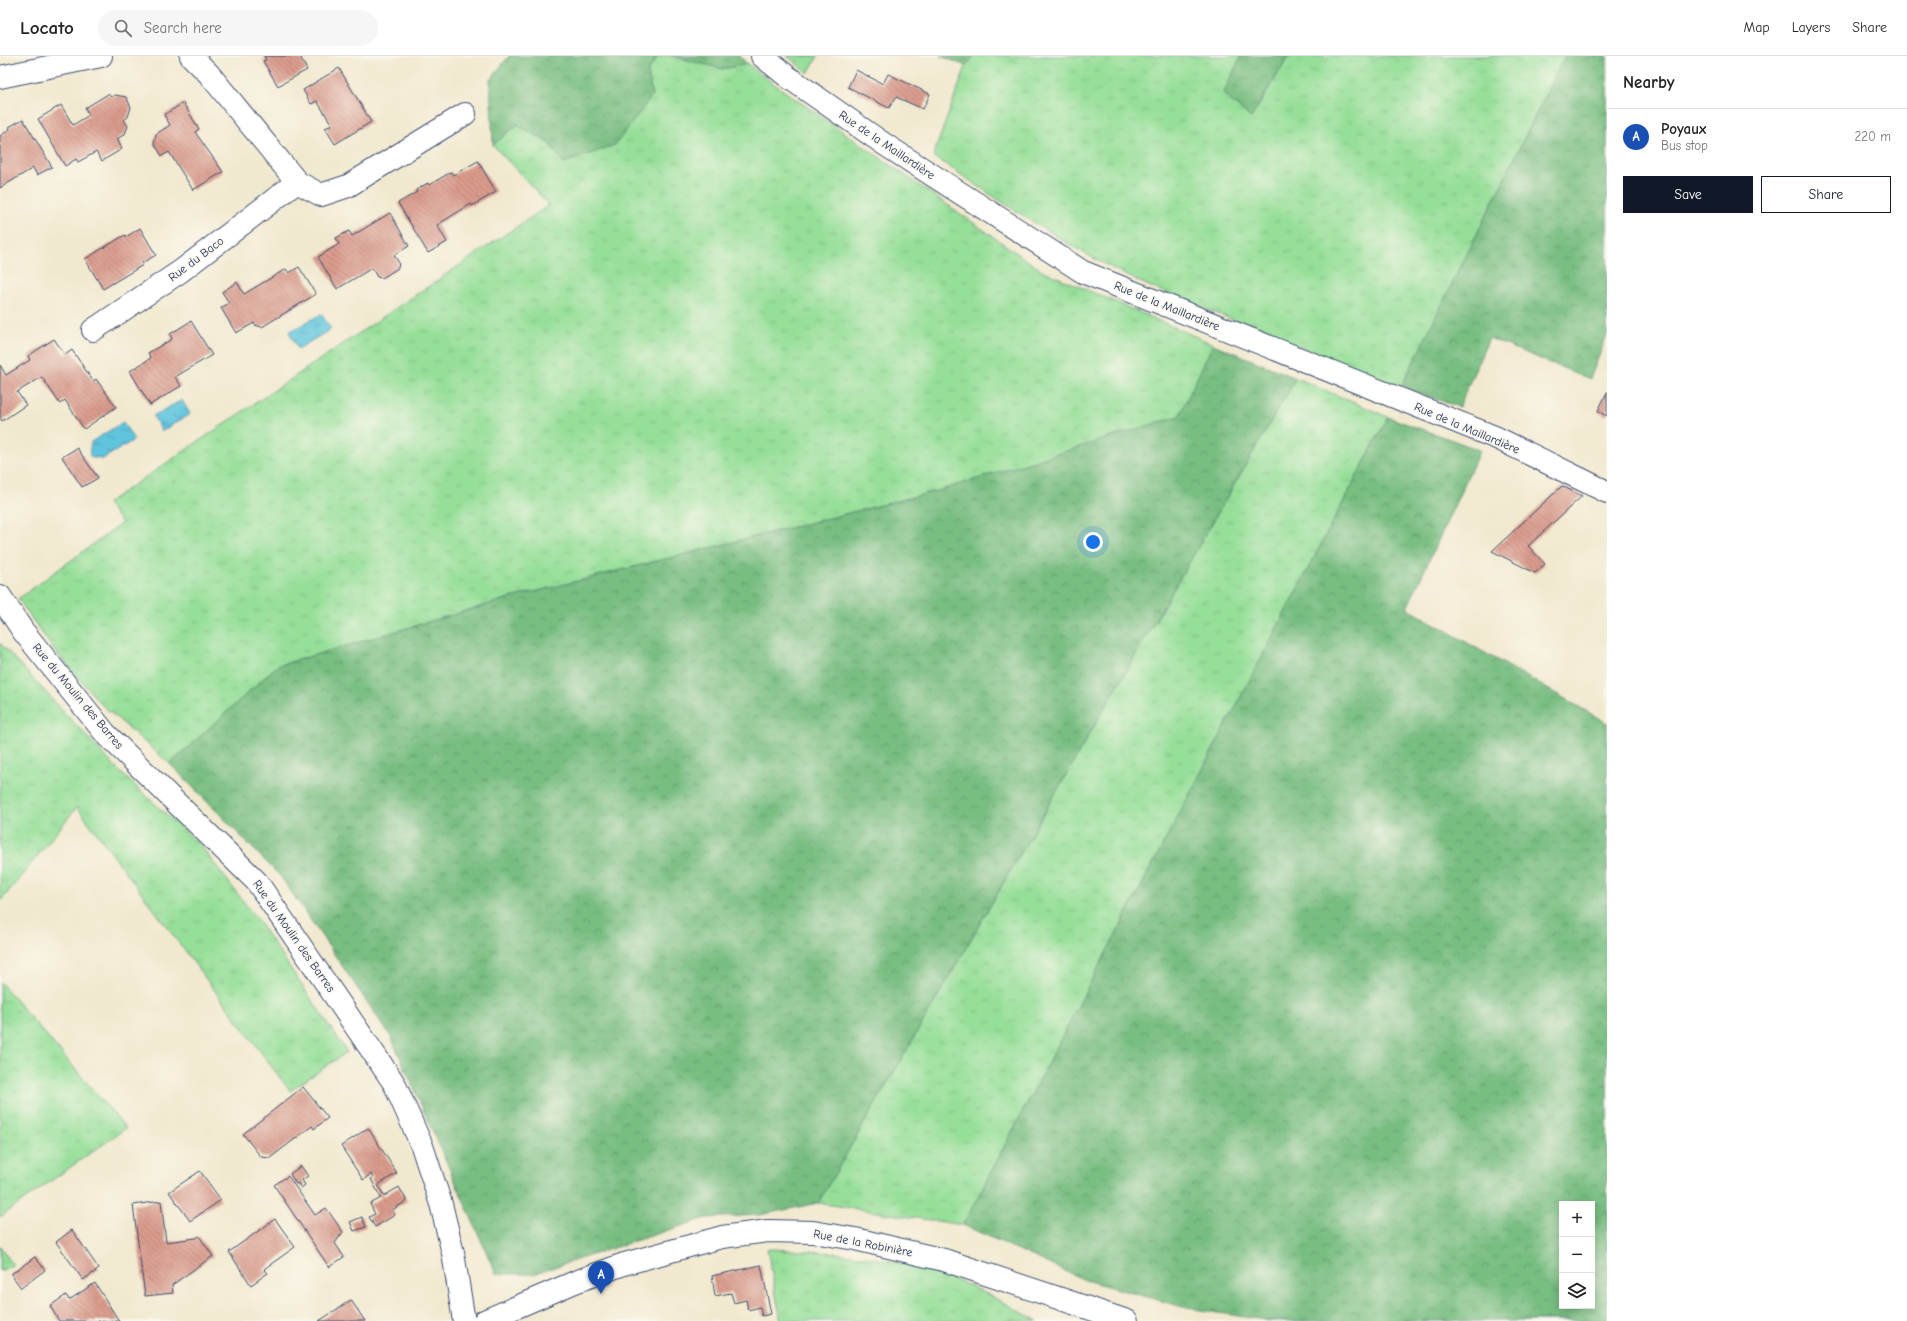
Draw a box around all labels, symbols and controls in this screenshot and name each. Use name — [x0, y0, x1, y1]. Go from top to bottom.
search box — [98, 10, 378, 46]
text: Locato — [20, 17, 74, 39]
icon: search — [112, 17, 134, 39]
text: Search here — [144, 19, 222, 37]
text: Map — [1743, 19, 1770, 36]
text: Layers — [1792, 19, 1830, 36]
text: Share — [1852, 19, 1887, 36]
text: Nearby — [1623, 73, 1674, 92]
street label: Rue de la Maillardière — [836, 108, 938, 182]
text: Poyaux — [1661, 120, 1706, 138]
text: A — [1632, 129, 1640, 144]
text: 220 m — [1854, 129, 1891, 144]
text: Bus stop — [1661, 138, 1708, 153]
button: Save — [1623, 176, 1753, 213]
button: Share — [1761, 176, 1891, 213]
street label: Rue du Baco — [166, 234, 226, 284]
street label: Rue de la Maillardière — [1112, 278, 1222, 334]
street label: Rue de la Maillardière — [1412, 399, 1522, 457]
your location — [1083, 532, 1103, 552]
street label: Rue du Moulin des Barres — [30, 640, 126, 752]
street label: Rue du Moulin des Barres — [250, 877, 338, 995]
map controls — [1559, 1201, 1595, 1309]
button: + — [1559, 1201, 1595, 1237]
street label: Rue de la Robinière — [812, 1226, 914, 1260]
button: − — [1559, 1237, 1595, 1273]
pin: A — [588, 1261, 614, 1294]
button: layers — [1559, 1273, 1595, 1309]

